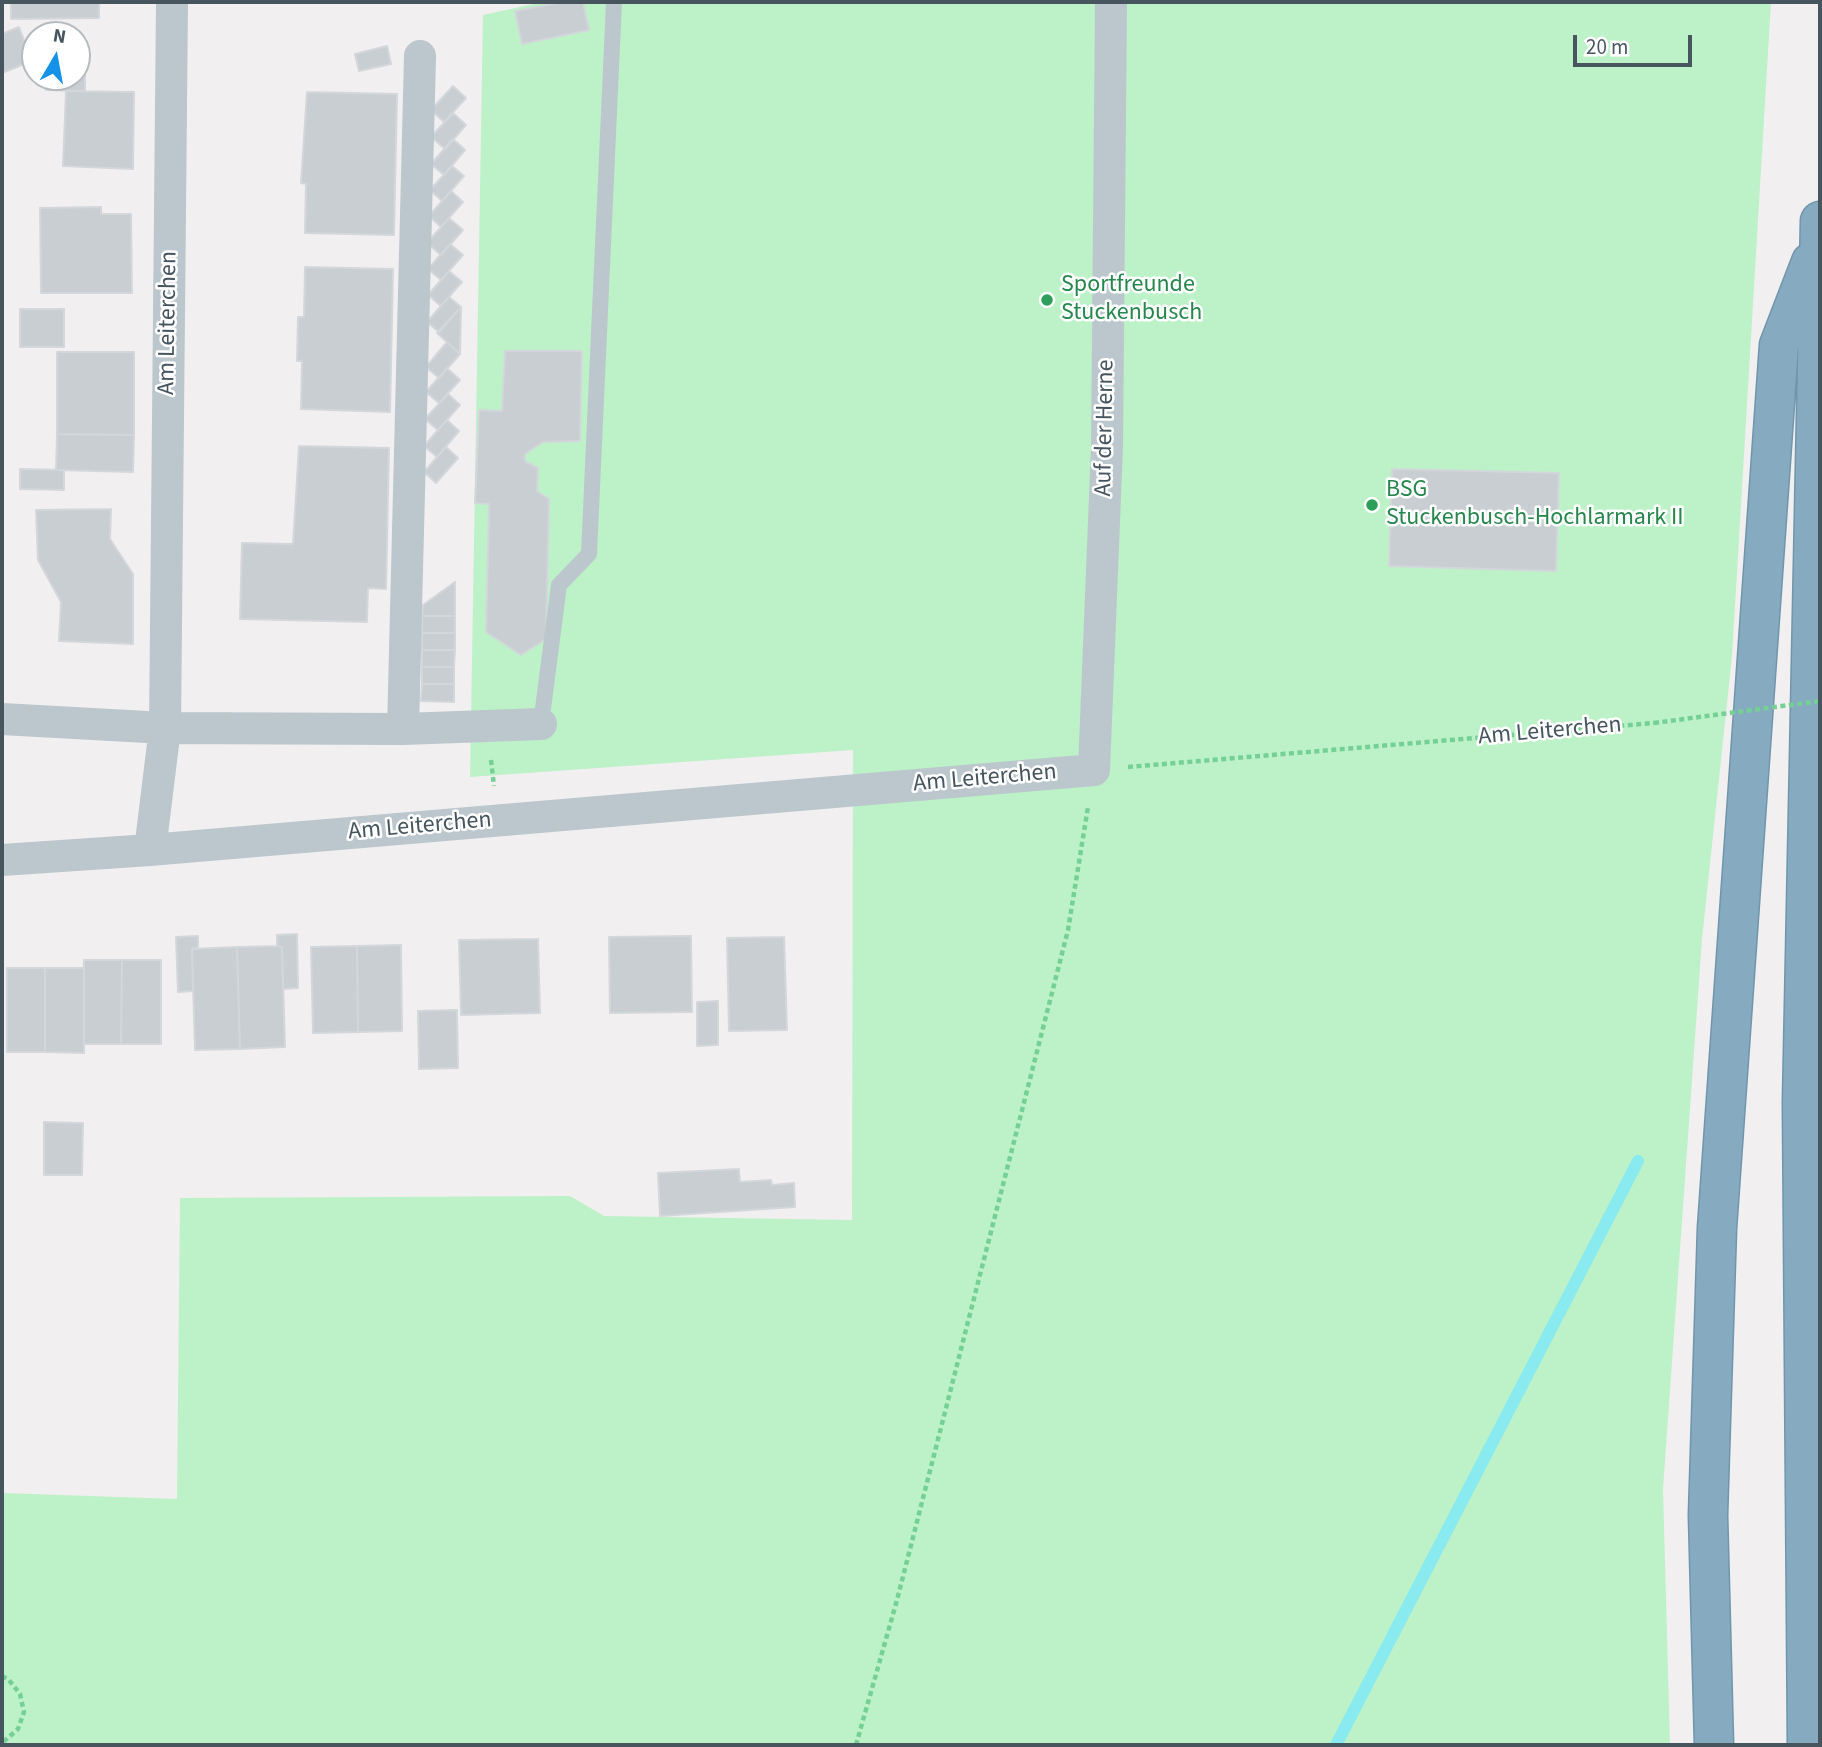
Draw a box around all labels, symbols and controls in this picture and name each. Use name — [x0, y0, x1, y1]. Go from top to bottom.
north arrow — [21, 21, 91, 91]
scale bar — [1577, 21, 1696, 65]
text: N — [51, 22, 68, 51]
text: 20 m — [1586, 32, 1628, 62]
street label: Am Leiterchen — [153, 251, 185, 395]
place label: Sportfreunde Stuckenbusch — [1061, 272, 1202, 328]
marker: Sportfreunde Stuckenbusch — [1039, 292, 1055, 308]
street label: Auf der Herne — [1090, 359, 1122, 497]
place label: BSG Stuckenbusch-Hochlarmark II — [1386, 477, 1684, 533]
marker: BSG Stuckenbusch-Hochlarmark II — [1364, 497, 1380, 513]
street label: Am Leiterchen — [1477, 711, 1623, 753]
street label: Am Leiterchen — [912, 758, 1058, 800]
street label: Am Leiterchen — [347, 806, 493, 848]

